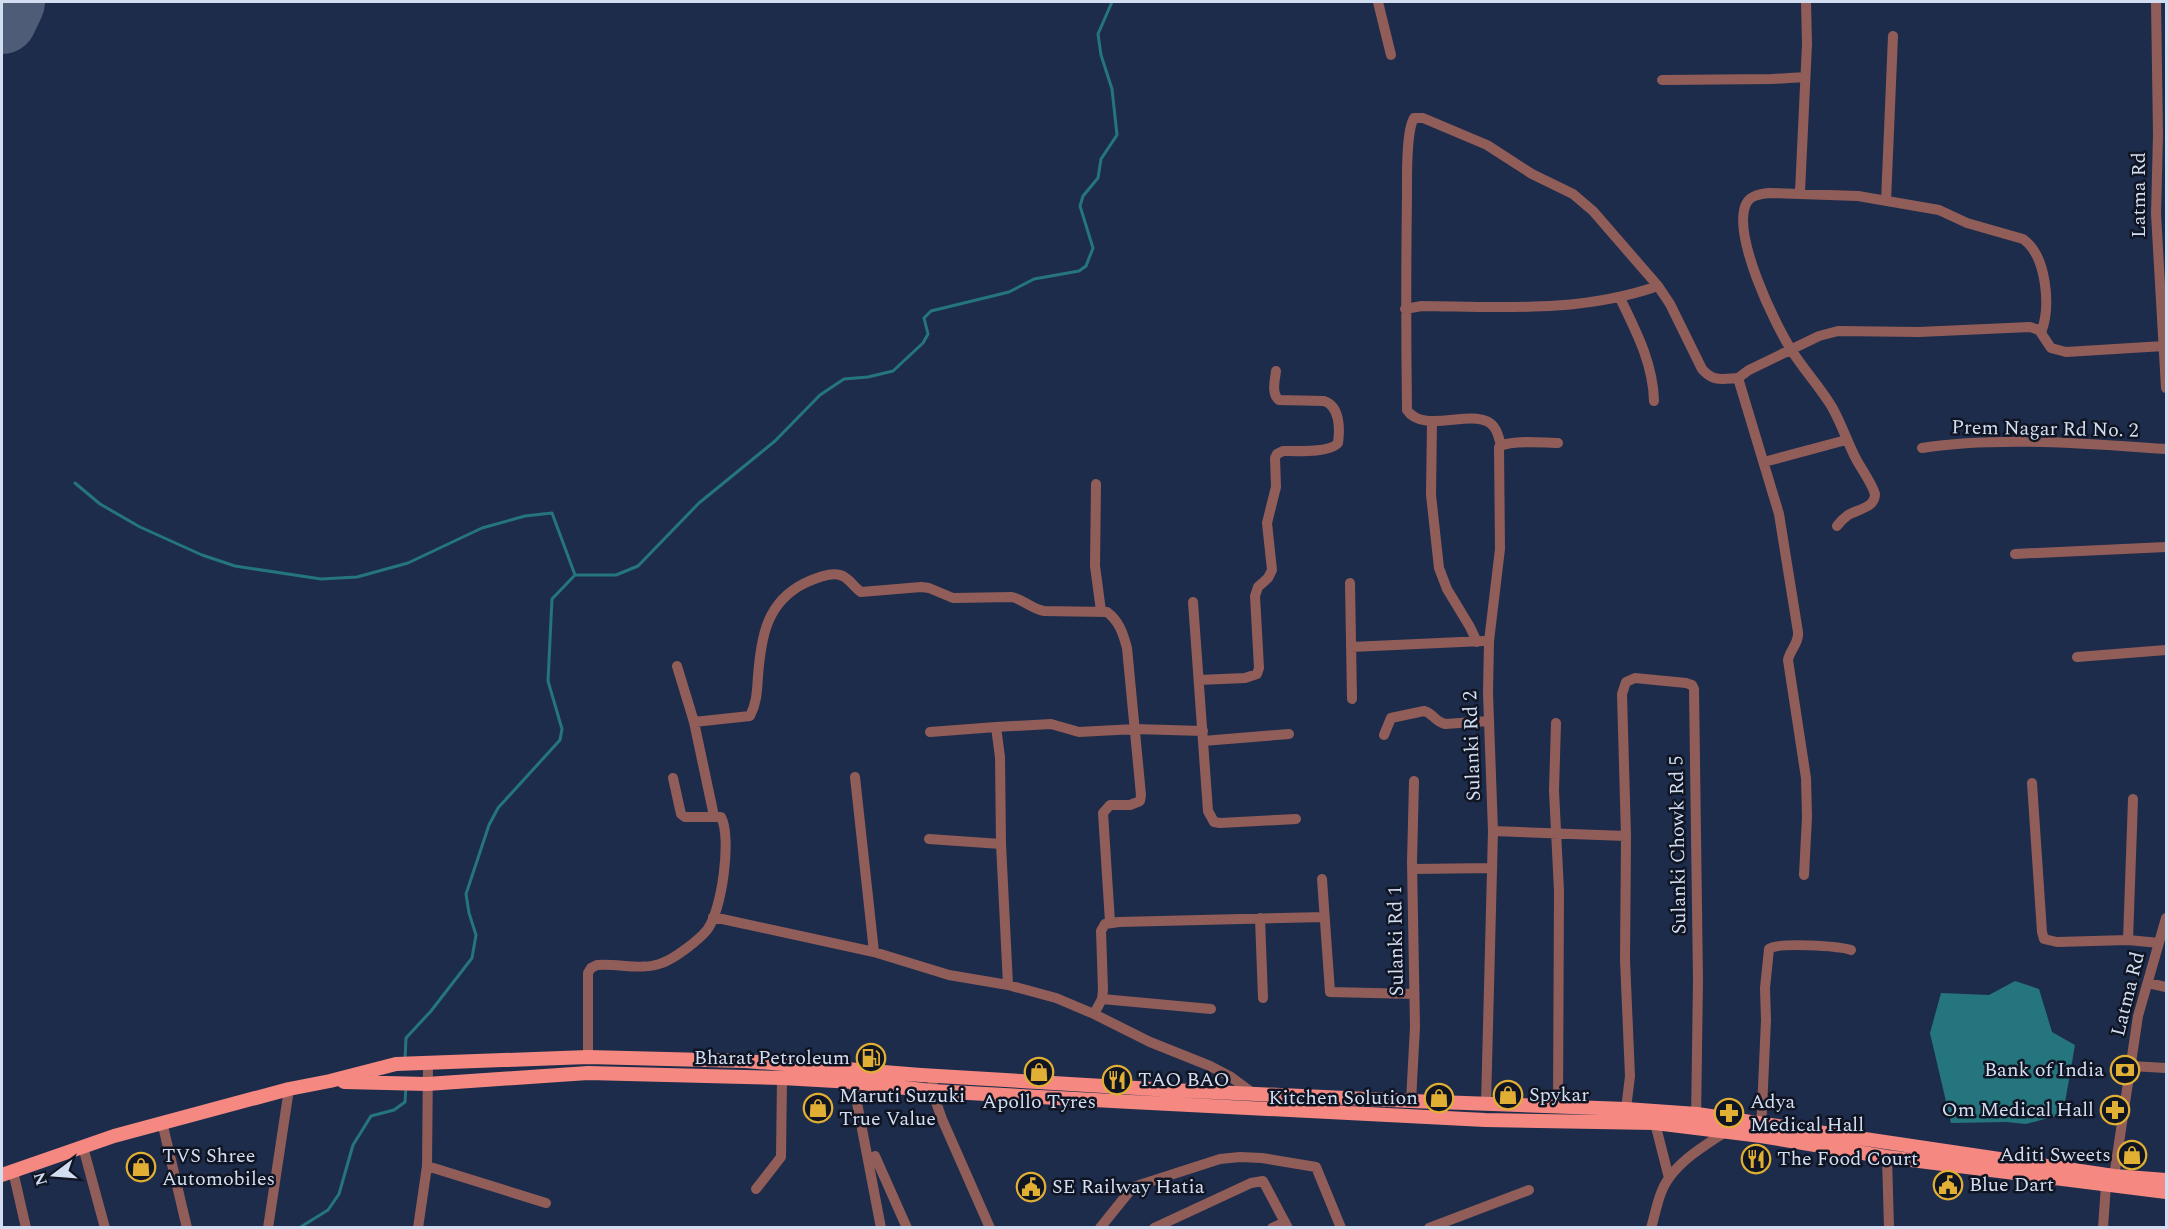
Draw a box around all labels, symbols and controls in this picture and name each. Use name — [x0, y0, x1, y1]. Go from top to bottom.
street label: Latma Rd — [2124, 152, 2154, 238]
street label: Prem Nagar Rd No. 2 — [1951, 412, 2139, 446]
street label: Sulanki Rd 2 — [1455, 690, 1489, 802]
street label: Sulanki Chowk Rd 5 — [1661, 755, 1695, 935]
street label: Sulanki Rd 1 — [1380, 885, 1412, 997]
street label: Latma Rd — [2103, 949, 2153, 1039]
fuel station icon: Bharat Petroleum — [855, 1042, 887, 1074]
place label: Bharat Petroleum — [694, 1043, 850, 1073]
bank icon: Bank of India — [2109, 1054, 2141, 1086]
place label: Bank of India — [1984, 1055, 2104, 1085]
shop icon: Apollo Tyres — [1023, 1056, 1055, 1088]
restaurant icon: TAO BAO — [1101, 1064, 1133, 1096]
place label: TAO BAO — [1138, 1065, 1230, 1095]
shop icon: Spykar — [1492, 1079, 1524, 1111]
place label: Spykar — [1529, 1080, 1589, 1110]
place label: Maruti Suzuki True Value — [839, 1081, 965, 1134]
shop icon: Kitchen Solution — [1423, 1082, 1455, 1114]
place label: Kitchen Solution — [1268, 1083, 1418, 1113]
place label: Apollo Tyres — [982, 1087, 1096, 1117]
place label: Adya Medical Hall — [1750, 1087, 1864, 1140]
shop icon: Maruti Suzuki True Value — [802, 1092, 834, 1124]
pharmacy icon: Om Medical Hall — [2099, 1094, 2131, 1126]
place label: Om Medical Hall — [1942, 1095, 2094, 1125]
pharmacy icon: Adya Medical Hall — [1713, 1097, 1745, 1129]
shop icon: Aditi Sweets — [2116, 1139, 2148, 1171]
place label: Aditi Sweets — [1999, 1140, 2111, 1170]
place label: TVS Shree Automobiles — [162, 1141, 275, 1194]
restaurant icon: The Food Court — [1740, 1143, 1772, 1175]
place label: The Food Court — [1777, 1144, 1918, 1174]
north arrow — [24, 1145, 84, 1205]
shop icon: TVS Shree Automobiles — [125, 1151, 157, 1183]
text: N — [27, 1169, 54, 1188]
public building icon: Blue Dart — [1932, 1169, 1964, 1201]
place label: Blue Dart — [1969, 1170, 2054, 1200]
public building icon: SE Railway Hatia — [1015, 1171, 1047, 1203]
place label: SE Railway Hatia — [1052, 1172, 1205, 1202]

